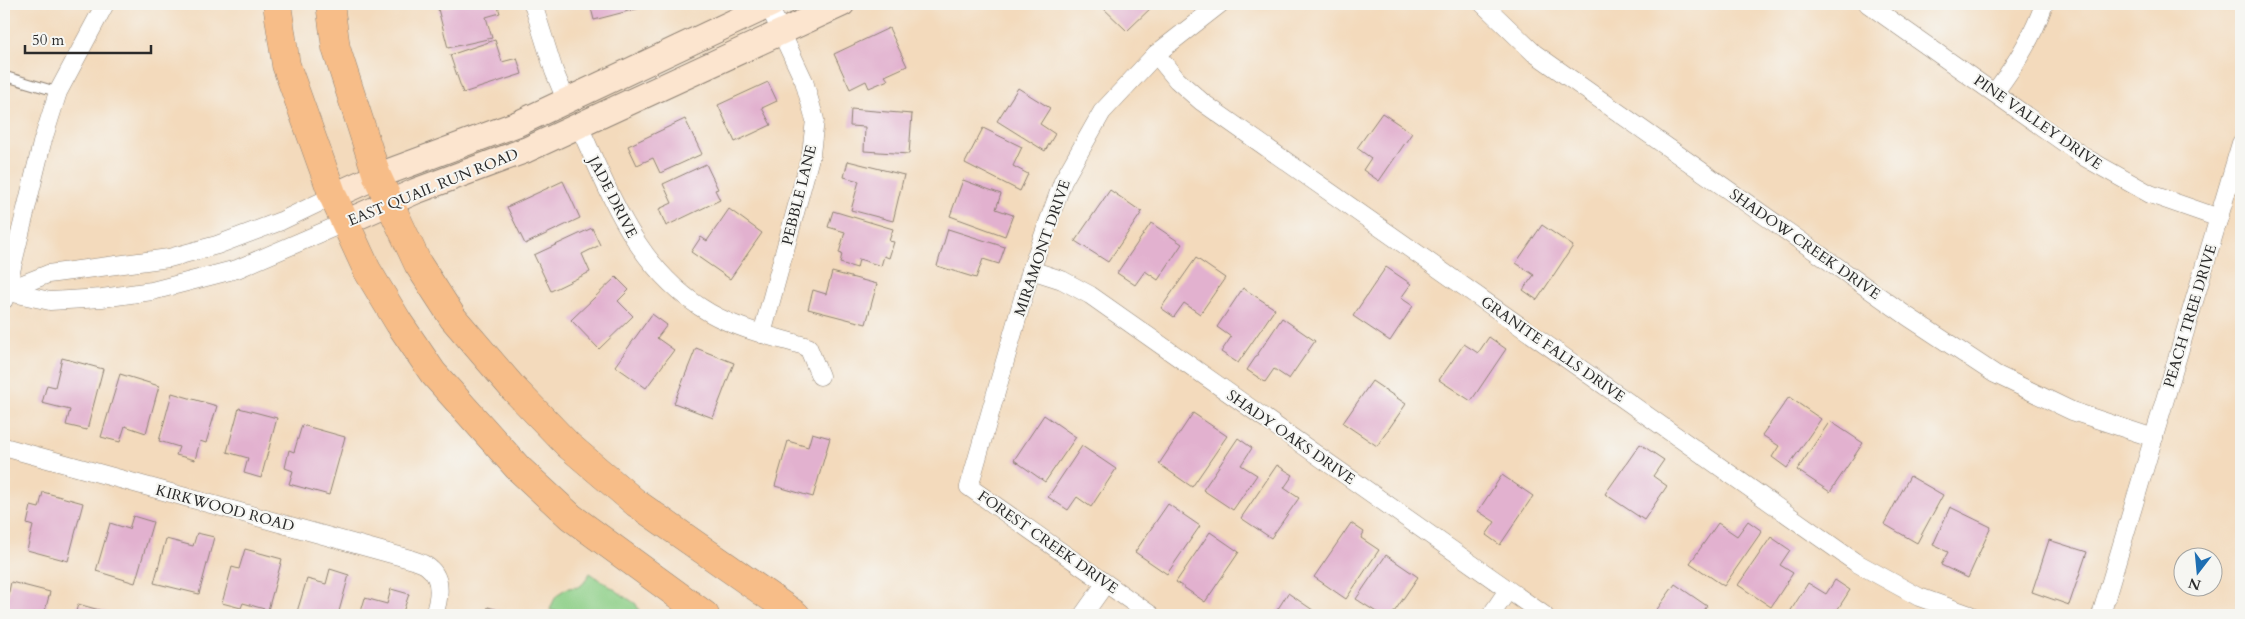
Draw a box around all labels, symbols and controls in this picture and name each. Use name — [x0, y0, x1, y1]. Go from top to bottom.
scale bar — [25, 22, 151, 54]
text: 50 m — [32, 30, 64, 50]
street label: PINE VALLEY DRIVE — [1970, 70, 2106, 174]
street label: PEBBLE LANE — [777, 143, 821, 247]
street label: EAST QUAIL RUN ROAD — [345, 144, 521, 230]
street label: JADE DRIVE — [583, 151, 642, 241]
street label: MIRAMONT DRIVE — [1009, 177, 1075, 319]
street label: SHADOW CREEK DRIVE — [1726, 184, 1884, 304]
street label: PEACH TREE DRIVE — [2159, 242, 2221, 390]
street label: GRANITE FALLS DRIVE — [1477, 291, 1629, 407]
street label: SHADY OAKS DRIVE — [1223, 385, 1359, 489]
street label: KIRKWOOD ROAD — [153, 480, 297, 536]
street label: FOREST CREEK DRIVE — [974, 486, 1122, 598]
north arrow — [2172, 546, 2222, 596]
text: N — [2186, 573, 2203, 595]

